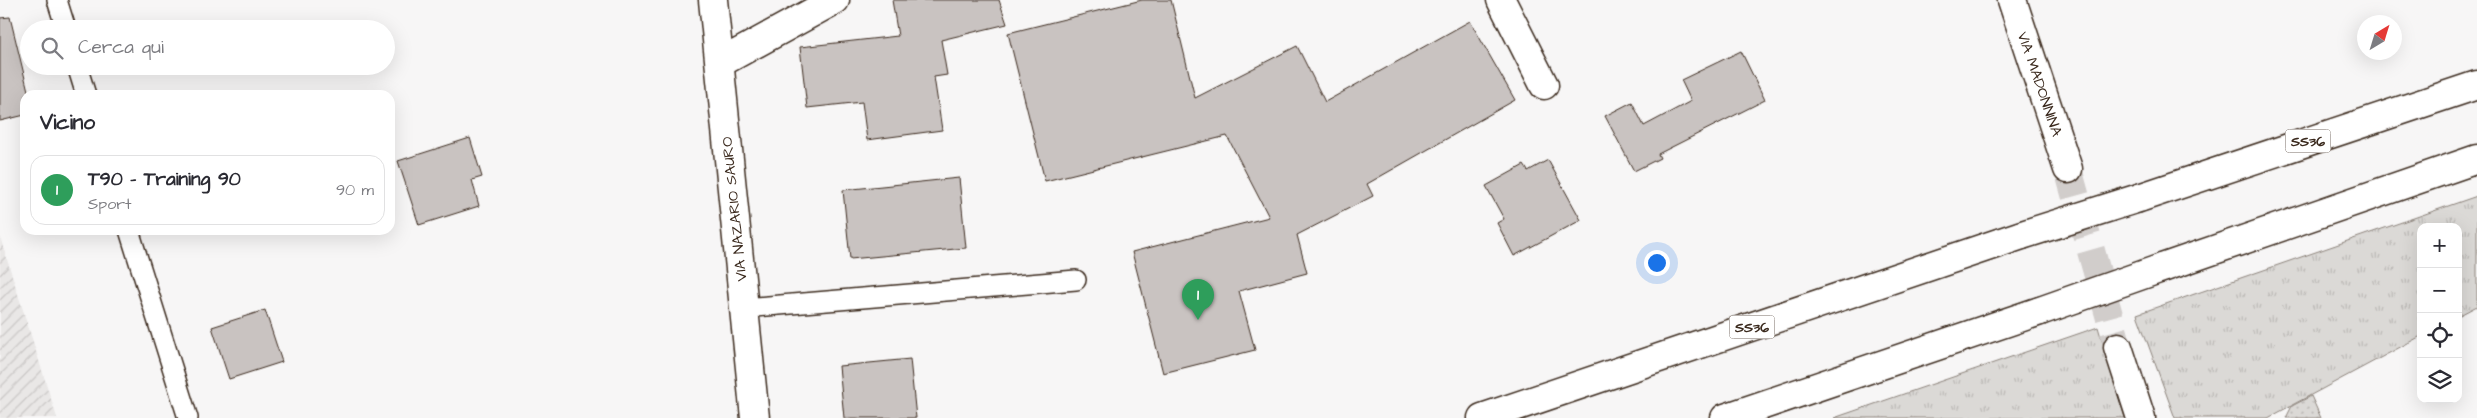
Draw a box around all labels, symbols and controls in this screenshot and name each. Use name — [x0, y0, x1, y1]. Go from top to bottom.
north arrow — [2357, 15, 2402, 60]
search box — [20, 20, 395, 75]
street label: VIA MADONNINA — [2012, 29, 2067, 140]
icon: search — [38, 34, 66, 62]
text: Cerca qui — [78, 34, 164, 61]
text: Vicino — [40, 108, 95, 137]
road number: SS36 — [2286, 130, 2330, 152]
street label: VIA NAZARIO SAURO — [716, 136, 753, 282]
text: T90 - Training 90 — [88, 166, 241, 193]
text: 1 — [56, 179, 58, 201]
text: 90 m — [336, 179, 374, 201]
text: Sport — [88, 193, 131, 215]
map controls — [2417, 223, 2462, 403]
button: + — [2417, 223, 2462, 268]
your location — [1644, 250, 1670, 276]
button: − — [2417, 268, 2462, 313]
pin: 1 — [1182, 279, 1214, 320]
button: locate — [2417, 313, 2462, 358]
road number: SS36 — [1730, 316, 1774, 338]
button: layers — [2417, 358, 2462, 403]

